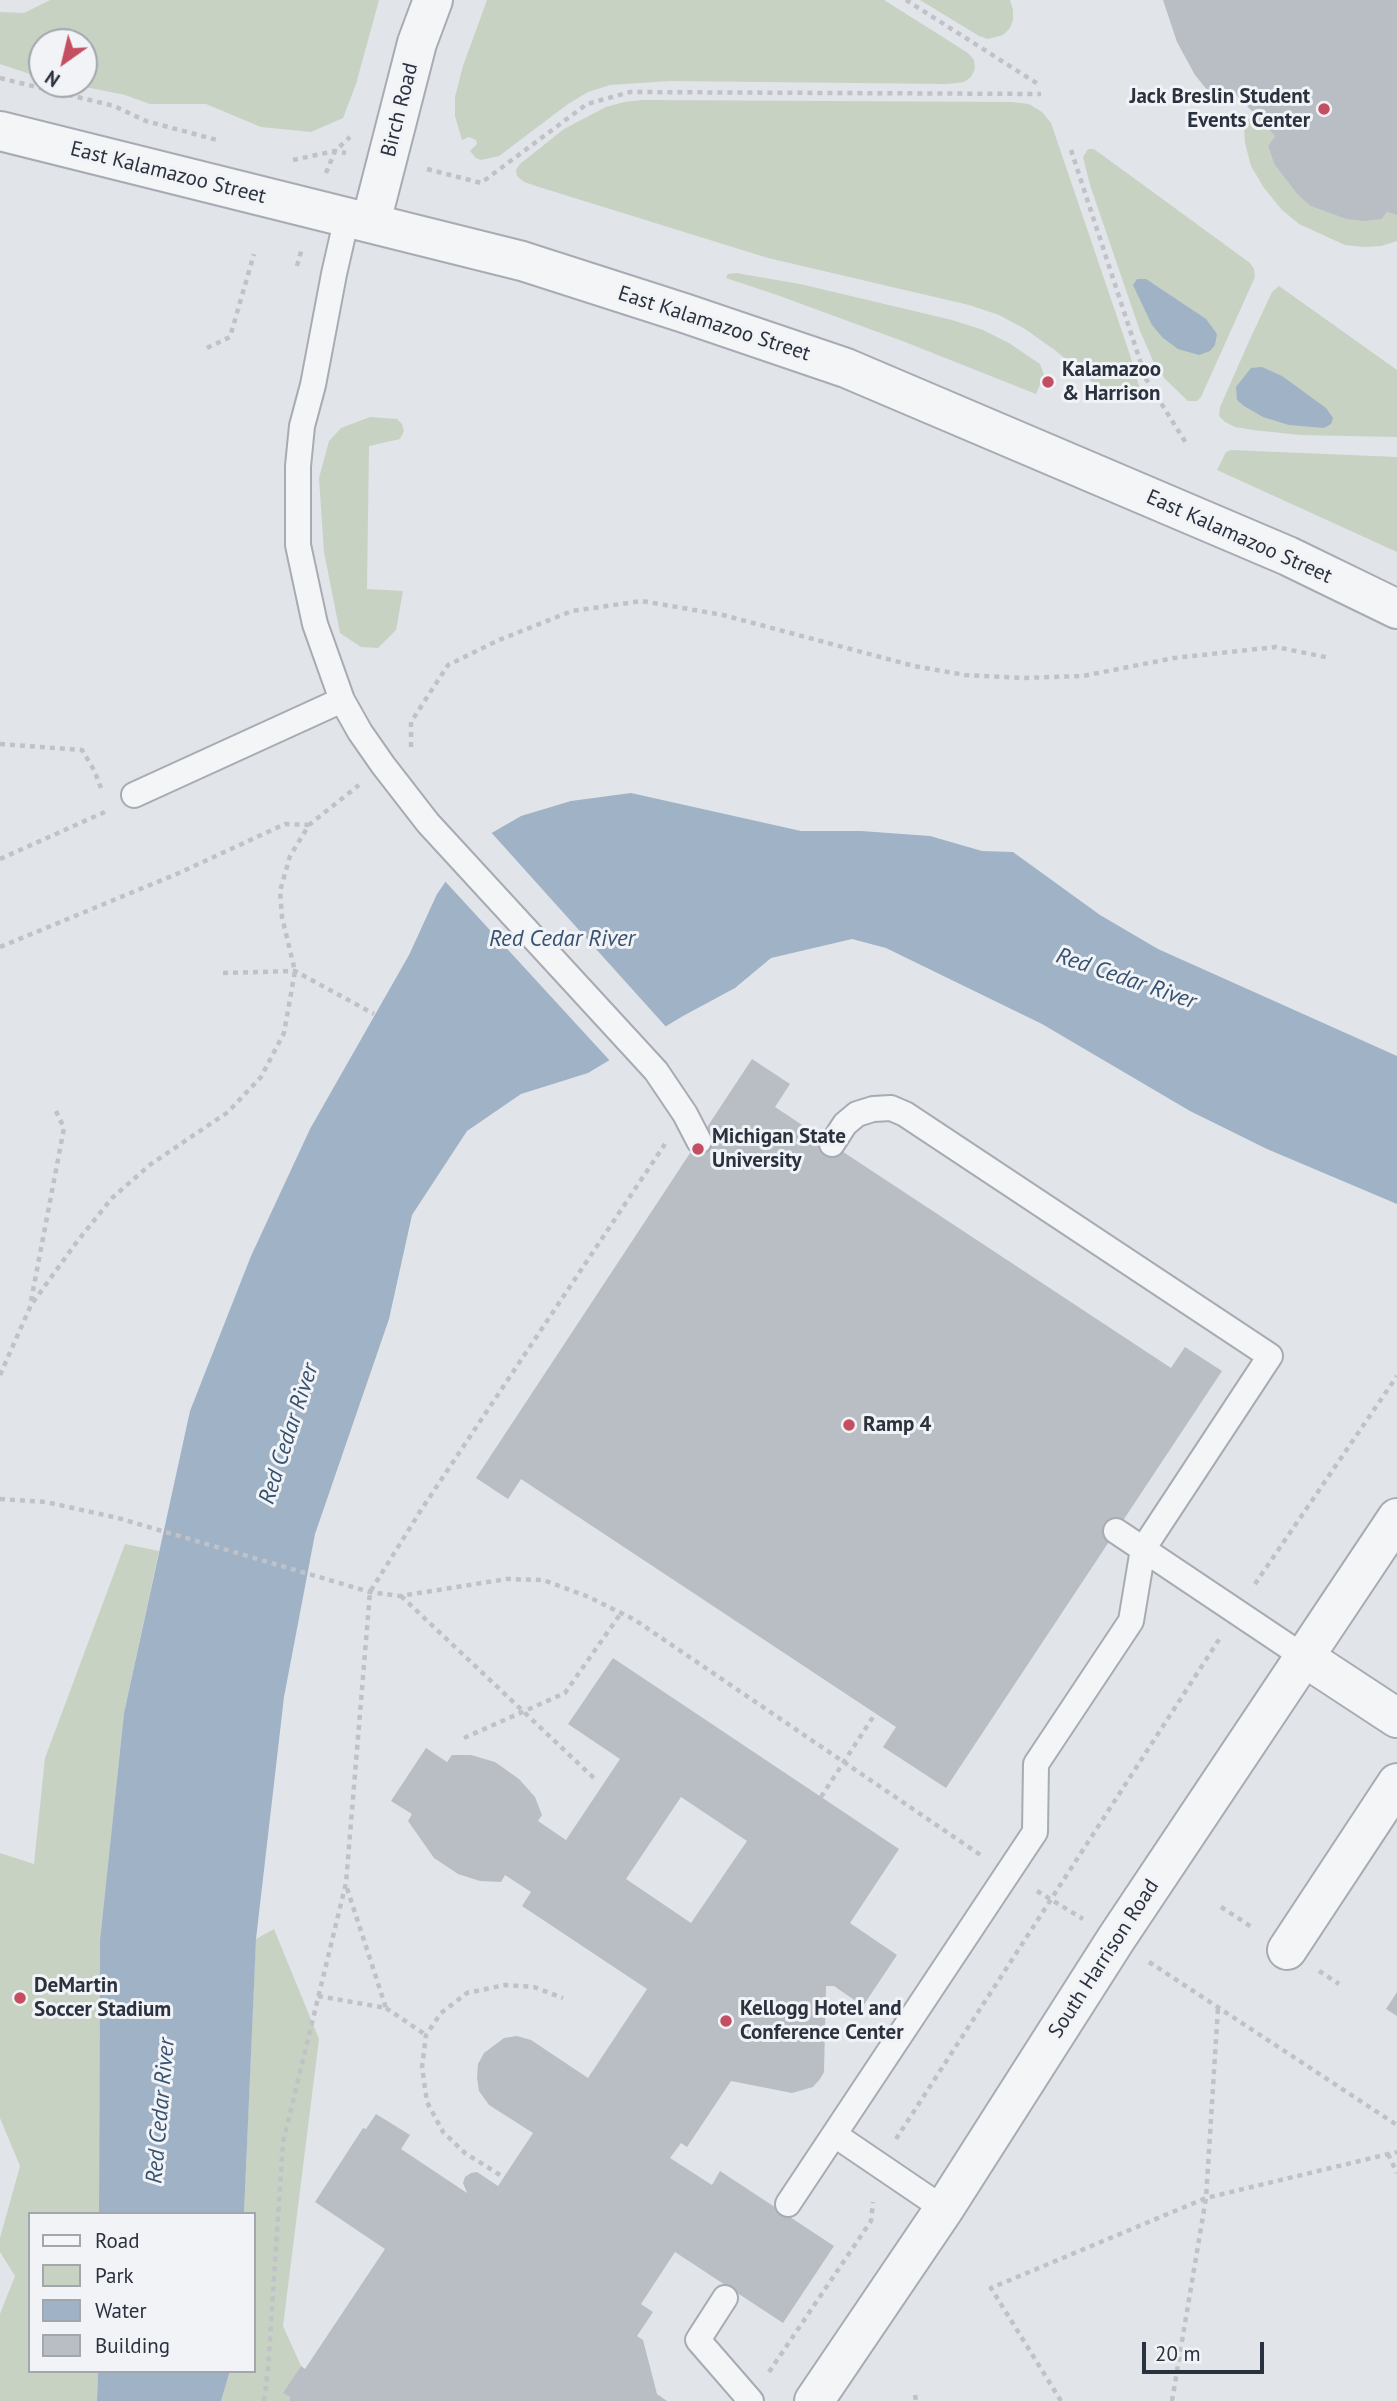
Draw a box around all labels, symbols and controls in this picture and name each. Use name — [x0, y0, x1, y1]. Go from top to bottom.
north arrow — [28, 28, 98, 98]
street label: Birch Road — [376, 60, 424, 160]
text: N — [40, 65, 64, 92]
place label: Jack Breslin Student Events Center — [1129, 84, 1310, 134]
marker: Jack Breslin Student Events Center — [1316, 101, 1332, 117]
street label: East Kalamazoo Street — [68, 136, 268, 210]
street label: East Kalamazoo Street — [615, 281, 813, 367]
place label: Kalamazoo & Harrison — [1062, 357, 1161, 407]
marker: Kalamazoo & Harrison — [1040, 374, 1056, 390]
street label: East Kalamazoo Street — [1142, 485, 1336, 589]
water label: Red Cedar River — [489, 925, 635, 953]
water label: Red Cedar River — [1052, 942, 1200, 1016]
place label: Michigan State University — [712, 1124, 846, 1174]
marker: Michigan State University — [690, 1141, 706, 1157]
water label: Red Cedar River — [253, 1360, 325, 1508]
place label: Ramp 4 — [863, 1412, 932, 1438]
marker: Ramp 4 — [841, 1417, 857, 1433]
street label: South Harrison Road — [1043, 1875, 1165, 2043]
place label: DeMartin Soccer Stadium — [34, 1973, 171, 2023]
marker: DeMartin Soccer Stadium — [12, 1990, 28, 2006]
place label: Kellogg Hotel and Conference Center — [740, 1996, 904, 2046]
marker: Kellogg Hotel and Conference Center — [718, 2013, 734, 2029]
water label: Red Cedar River — [141, 2037, 181, 2185]
legend — [28, 2212, 256, 2373]
text: Road — [95, 2227, 139, 2254]
text: Park — [95, 2262, 134, 2289]
text: Water — [95, 2297, 147, 2324]
scale bar — [1145, 2328, 1268, 2372]
text: Building — [95, 2332, 170, 2359]
text: 20 m — [1155, 2340, 1201, 2367]

